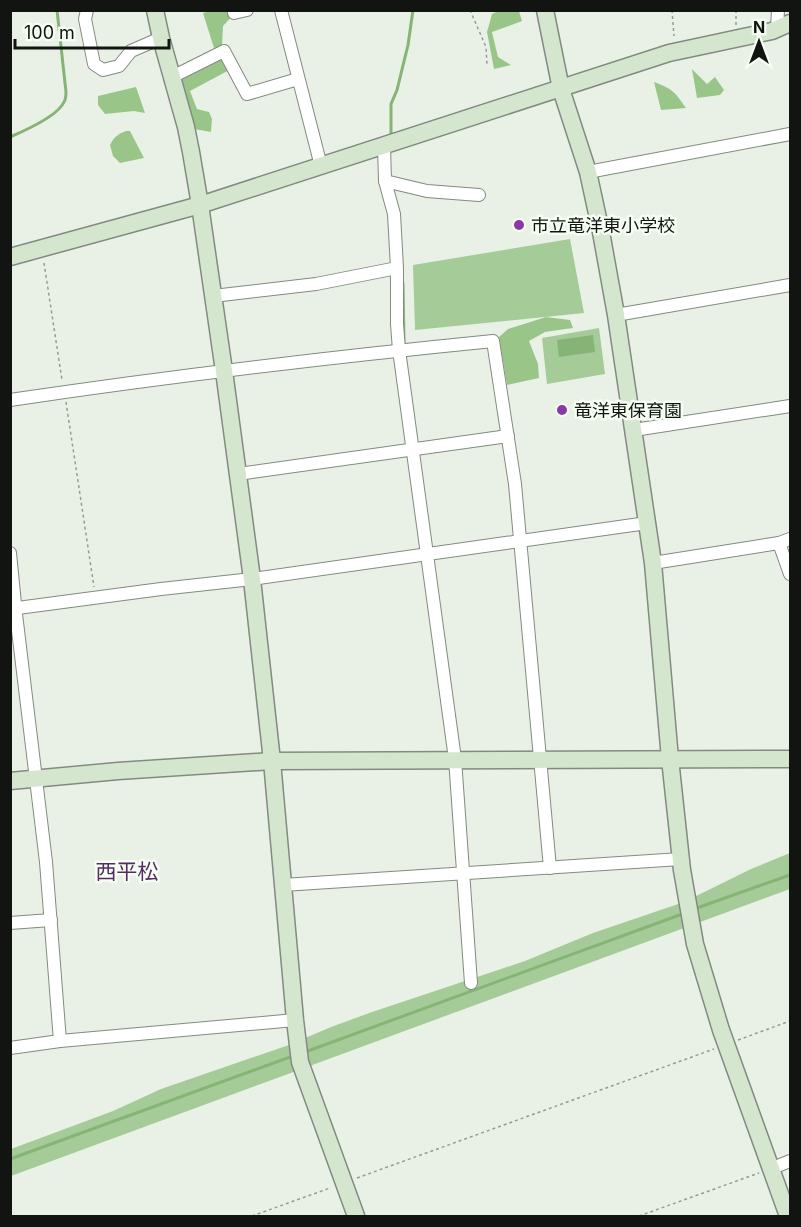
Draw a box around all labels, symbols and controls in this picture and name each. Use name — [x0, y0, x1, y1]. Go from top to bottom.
scale bar — [15, 12, 170, 50]
north arrow — [729, 12, 789, 72]
text: N — [753, 17, 765, 37]
text: 100 m — [24, 22, 75, 43]
place label: 市立竜洋東小学校 — [531, 215, 675, 236]
marker: 市立竜洋東小学校 — [512, 218, 526, 232]
place label: 竜洋東保育園 — [574, 400, 682, 421]
marker: 竜洋東保育園 — [555, 403, 569, 417]
district label: 西平松 — [96, 859, 159, 884]

